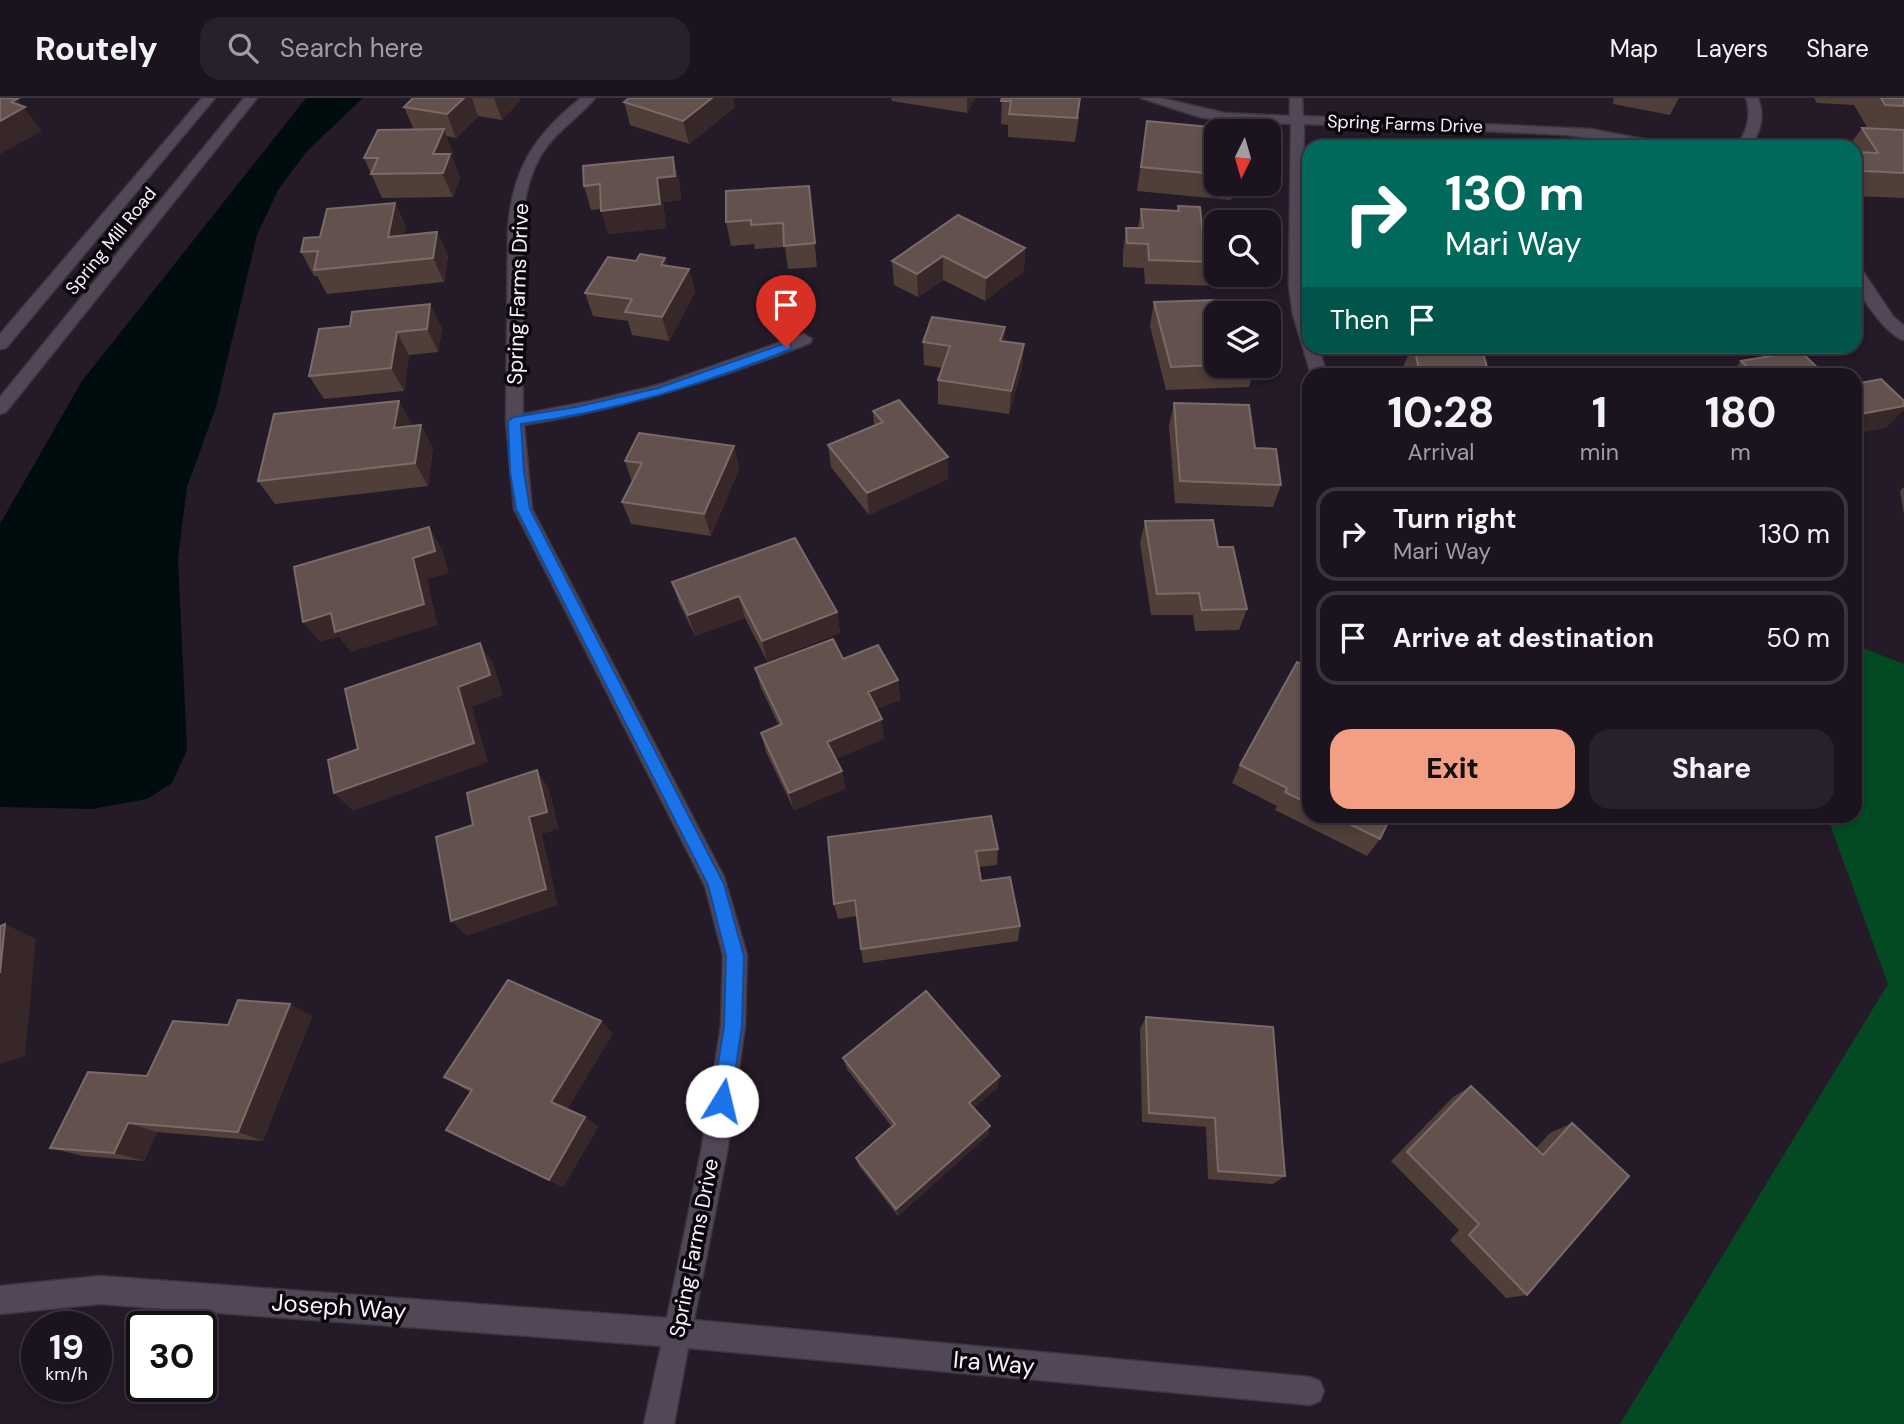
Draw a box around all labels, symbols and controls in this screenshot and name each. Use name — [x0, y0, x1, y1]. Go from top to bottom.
search box — [200, 17, 690, 80]
text: Routely — [35, 27, 158, 70]
icon: search — [224, 29, 262, 67]
text: Search here — [280, 31, 423, 65]
text: Map — [1610, 33, 1658, 64]
text: Layers — [1696, 33, 1768, 64]
text: Share — [1806, 33, 1869, 64]
street label: Spring Farms Drive — [1327, 109, 1483, 139]
north arrow — [1204, 119, 1281, 196]
map controls — [1204, 119, 1281, 378]
text: 130 m — [1445, 161, 1585, 225]
icon: right — [1330, 168, 1421, 259]
street label: Spring Mill Road — [60, 182, 162, 300]
street label: Spring Farms Drive — [501, 203, 535, 385]
button: search — [1204, 210, 1281, 287]
text: Mari Way — [1445, 223, 1581, 265]
pin — [756, 275, 816, 347]
icon: arrive — [767, 286, 805, 324]
button: layers — [1204, 301, 1281, 378]
icon: arrive — [1403, 301, 1441, 339]
text: Then — [1330, 303, 1389, 337]
text: 10:28 — [1388, 385, 1494, 440]
text: 1 — [1592, 385, 1607, 440]
text: 180 — [1705, 385, 1776, 440]
text: Arrival — [1407, 437, 1474, 467]
text: min — [1580, 437, 1619, 467]
text: m — [1730, 437, 1751, 467]
text: Turn right — [1393, 502, 1517, 536]
icon: right — [1334, 515, 1372, 553]
text: 130 m — [1759, 517, 1830, 551]
text: Mari Way — [1393, 536, 1491, 566]
icon: arrive — [1334, 619, 1372, 657]
text: Arrive at destination — [1393, 621, 1654, 655]
text: 50 m — [1766, 621, 1830, 655]
button: Exit — [1330, 729, 1575, 809]
button: Share — [1589, 729, 1834, 809]
position arrow — [685, 1064, 759, 1138]
street label: Spring Farms Drive — [663, 1156, 725, 1340]
street label: Joseph Way — [270, 1286, 408, 1327]
speed limit sign: 30 — [126, 1311, 217, 1402]
text: 19 — [49, 1324, 84, 1370]
street label: Ira Way — [952, 1343, 1036, 1382]
text: km/h — [45, 1362, 88, 1386]

